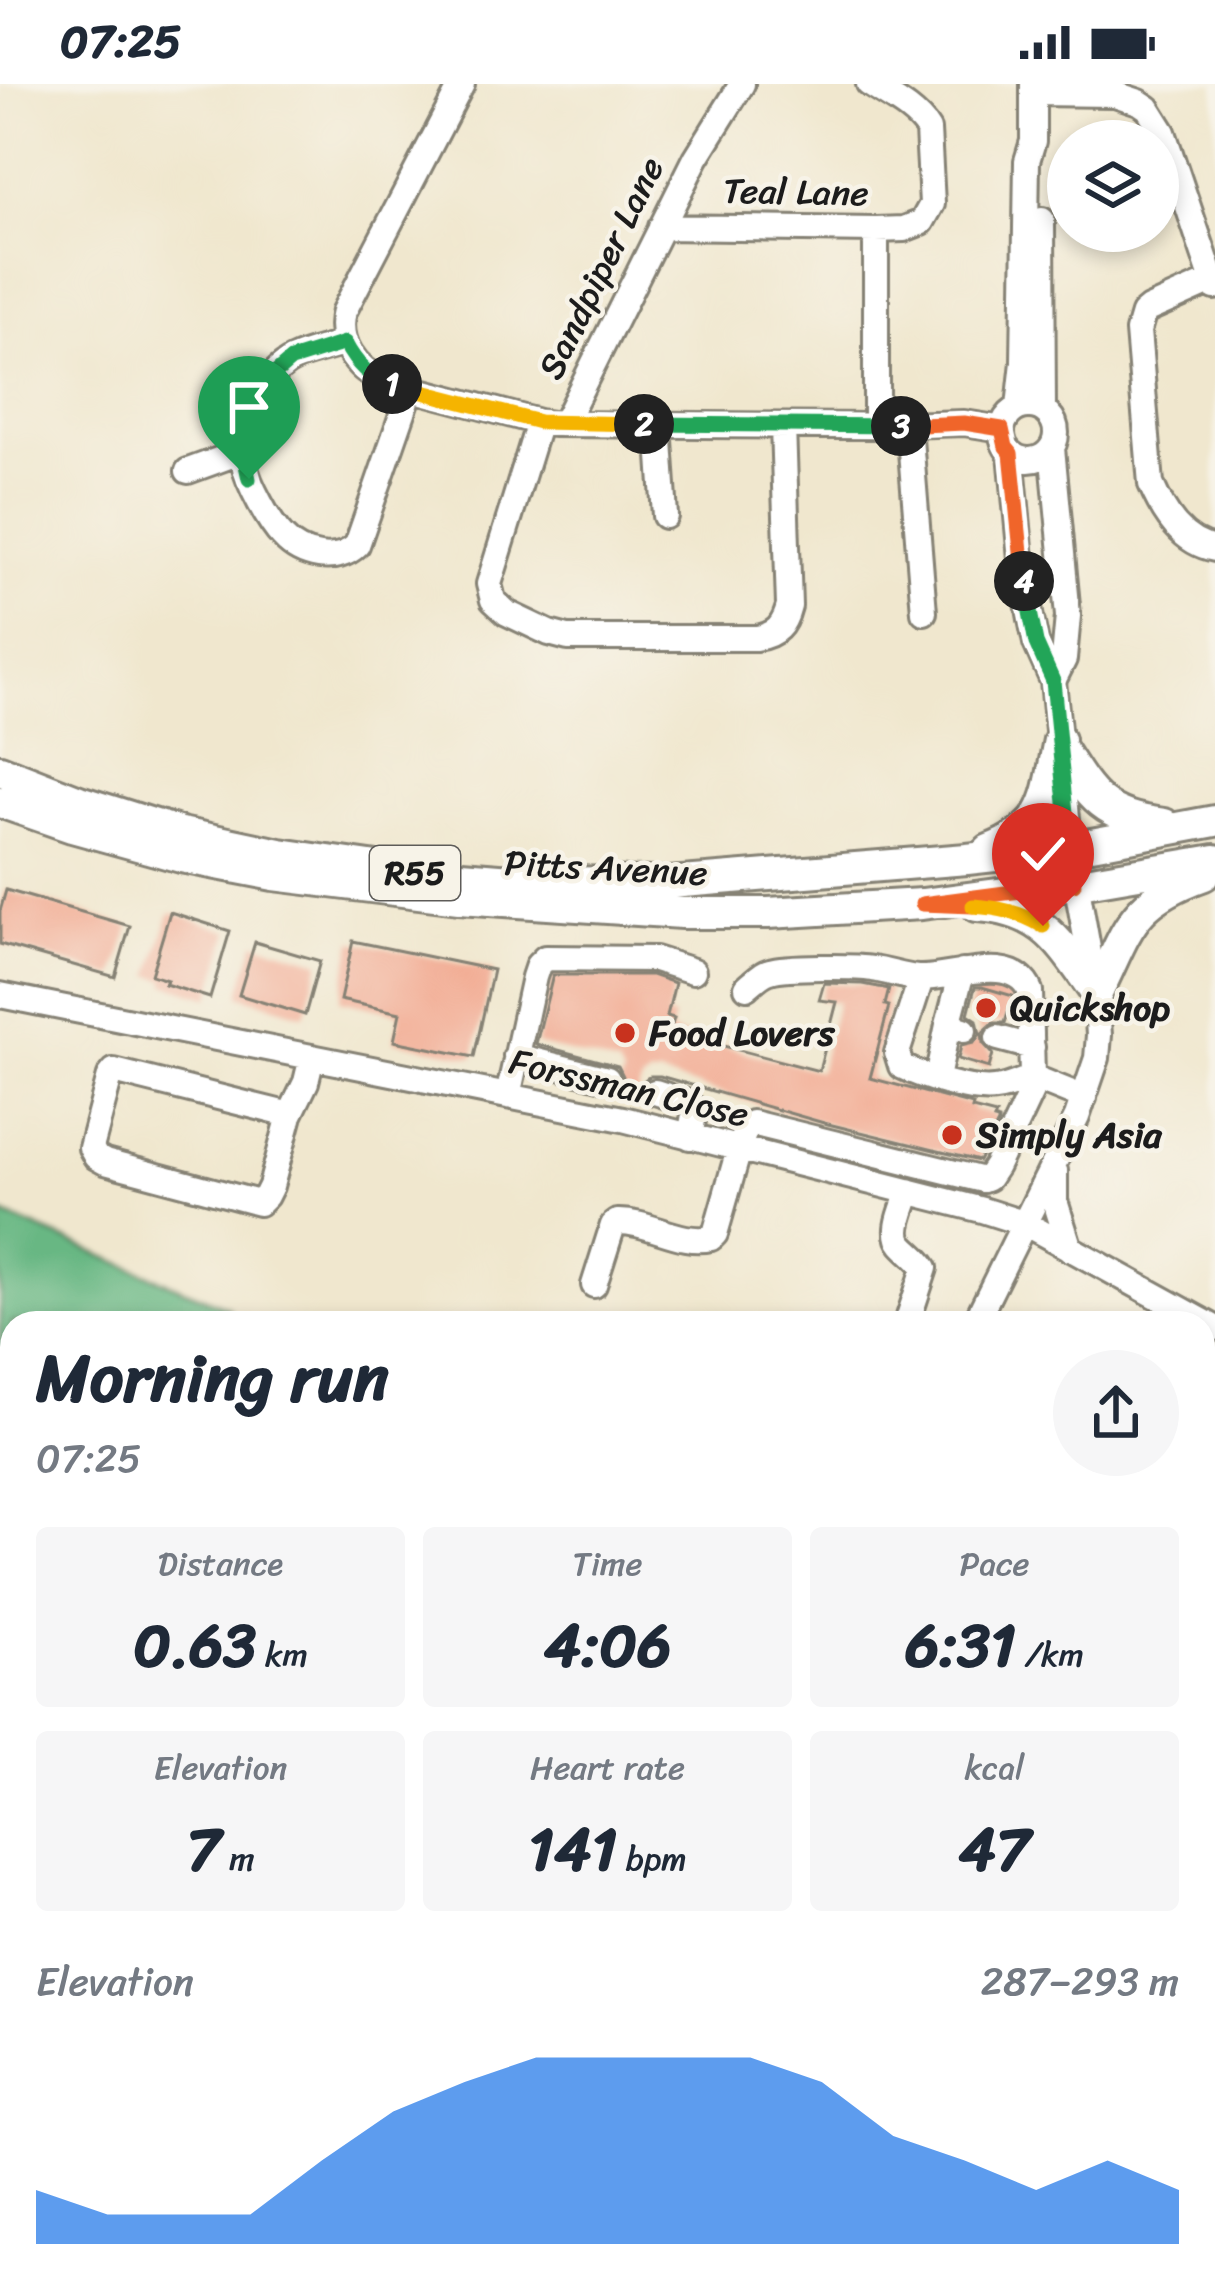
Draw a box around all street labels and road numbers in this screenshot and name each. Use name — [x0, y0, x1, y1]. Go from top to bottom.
street label: Sandpiper Lane — [519, 146, 683, 390]
street label: Teal Lane — [723, 159, 869, 225]
street label: Pitts Avenue — [503, 831, 709, 905]
road number: R55 — [370, 846, 460, 900]
street label: Forssman Close — [503, 1029, 755, 1147]

